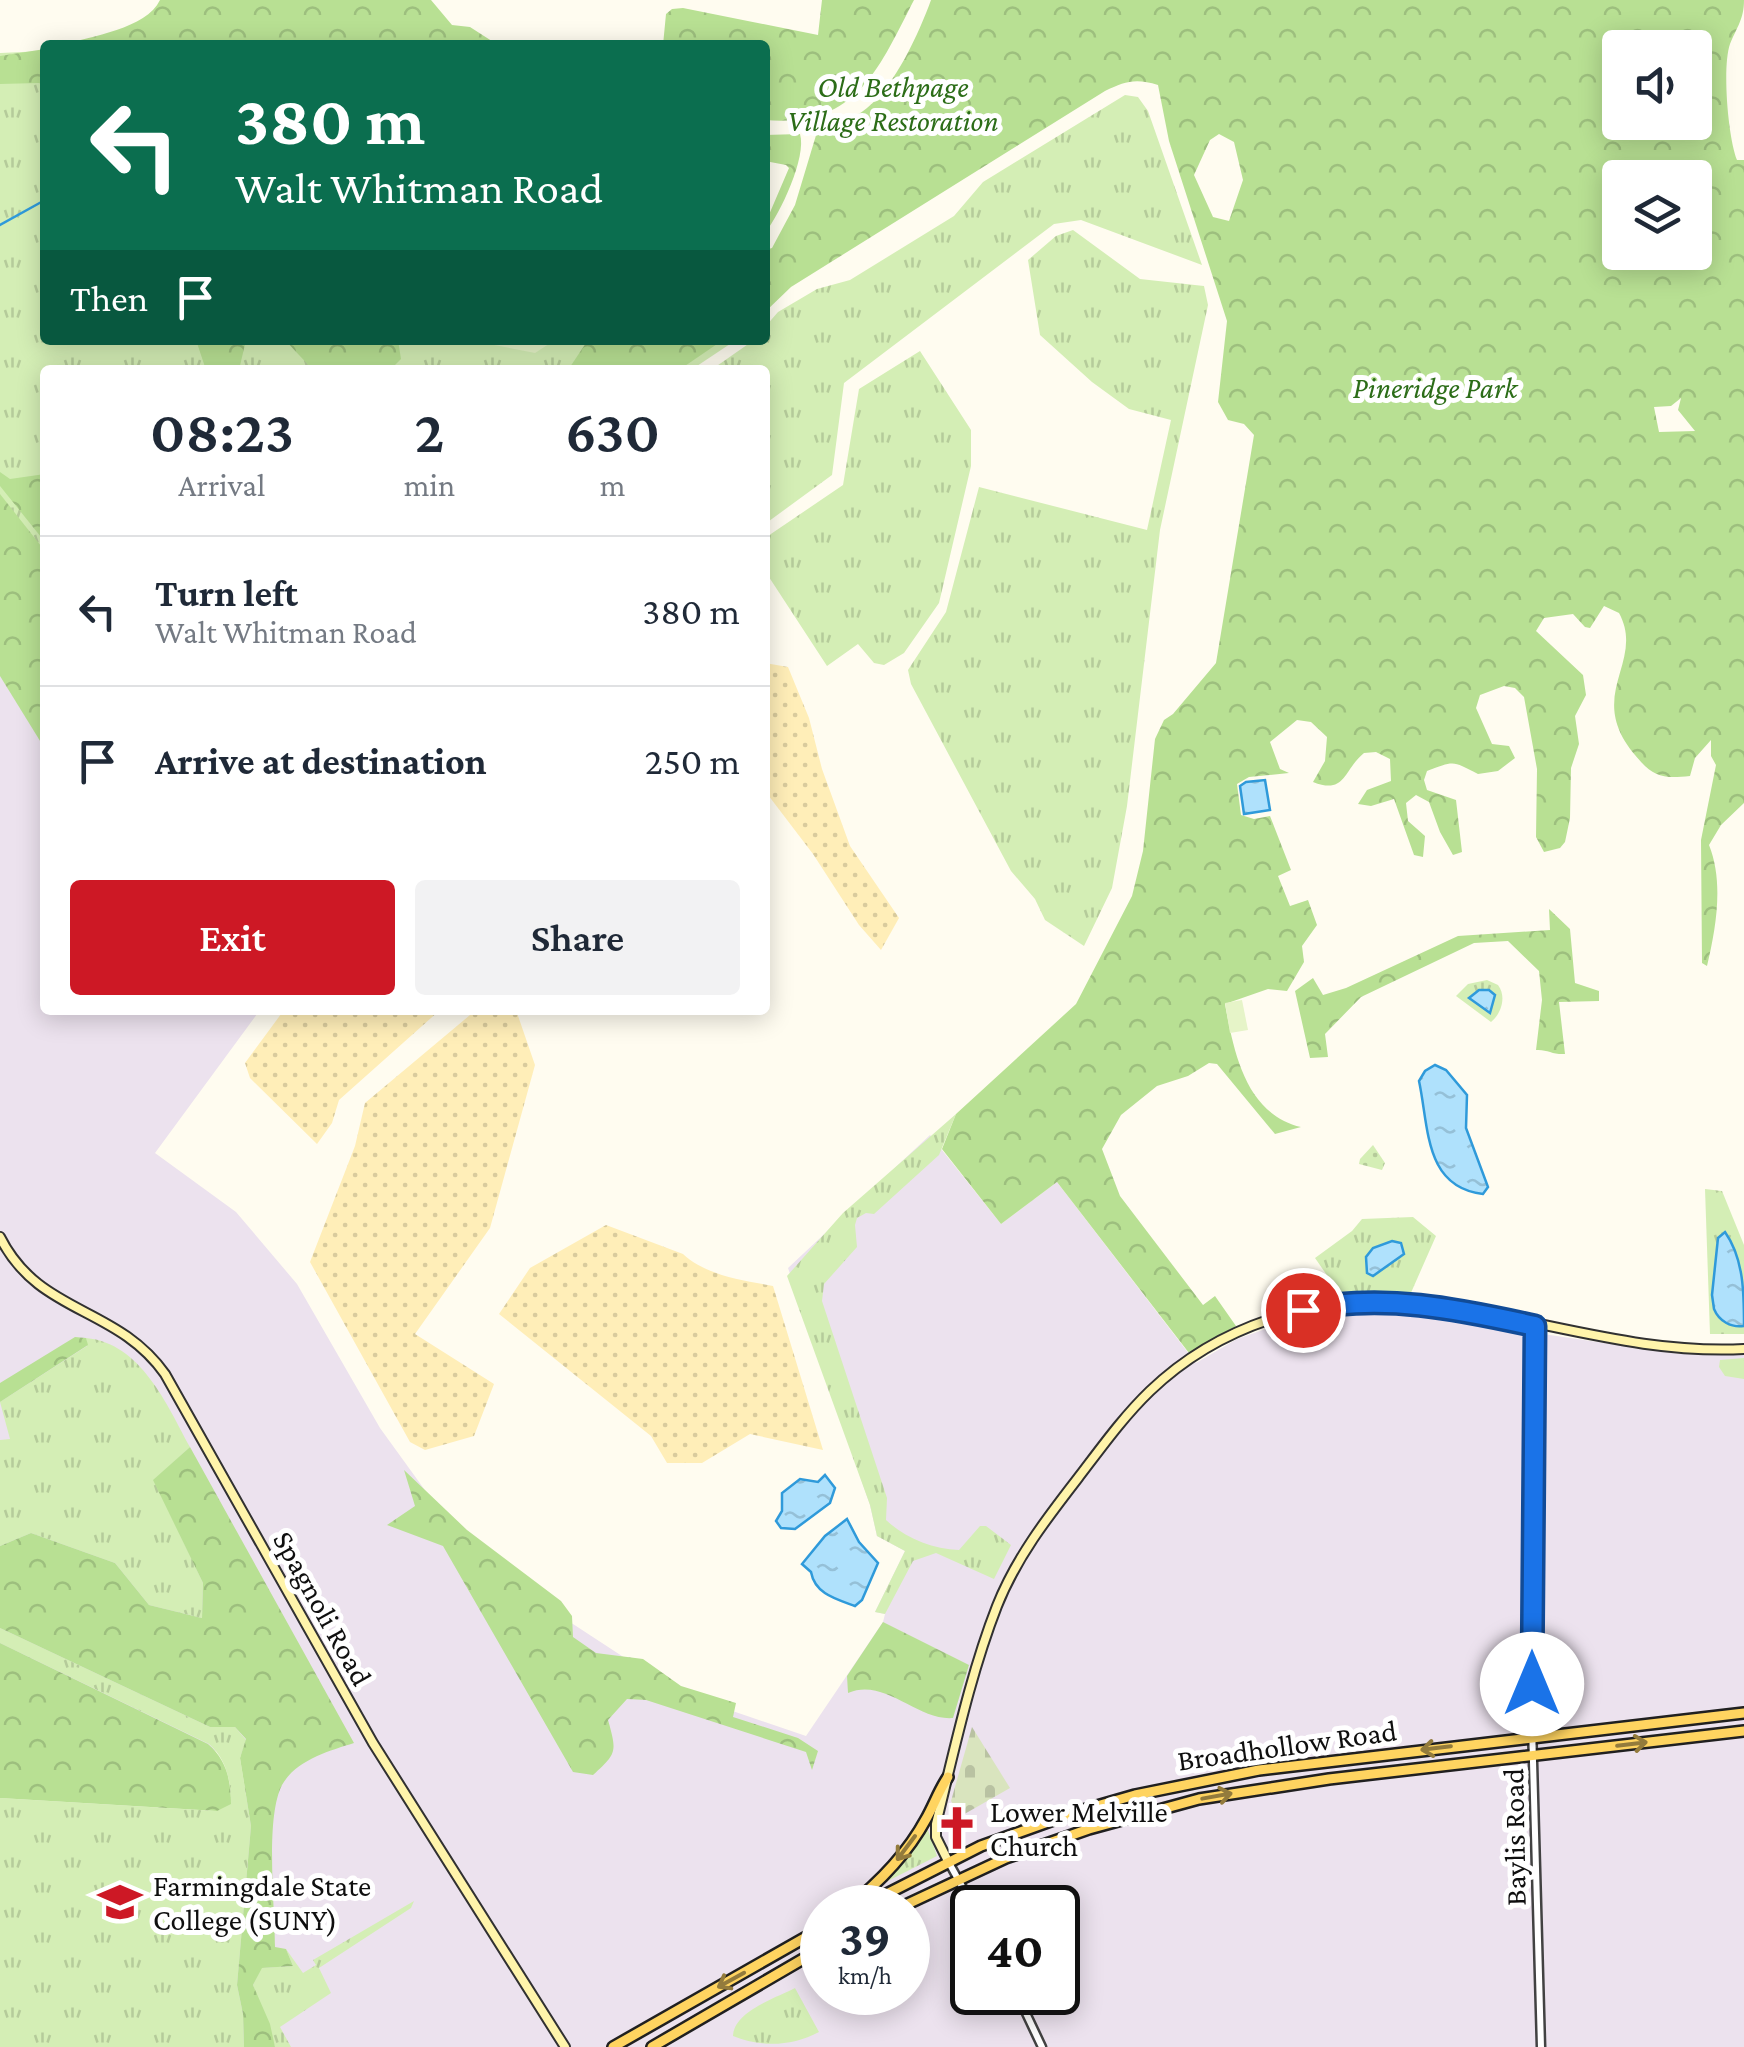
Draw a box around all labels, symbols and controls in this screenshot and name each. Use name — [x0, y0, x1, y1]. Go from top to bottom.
map controls — [1602, 30, 1712, 270]
button: sound — [1602, 30, 1712, 140]
park label: Old Bethpage Village Restoration — [787, 70, 999, 138]
icon: left — [70, 80, 200, 210]
text: 380 m — [235, 81, 425, 159]
button: layers — [1602, 160, 1712, 270]
text: Walt Whitman Road — [235, 163, 603, 213]
icon: arrive — [168, 270, 223, 325]
text: Then — [70, 277, 148, 319]
park label: Pineridge Park — [1353, 371, 1519, 405]
text: 08:23 — [150, 398, 294, 465]
text: 2 — [415, 398, 444, 465]
text: 630 — [565, 398, 660, 465]
text: Arrival — [178, 467, 265, 503]
text: min — [404, 467, 455, 503]
text: m — [600, 467, 625, 503]
text: Turn left — [155, 572, 298, 614]
icon: left — [70, 584, 125, 639]
text: 380 m — [642, 590, 740, 632]
text: Walt Whitman Road — [155, 614, 417, 650]
icon: arrive — [70, 734, 125, 789]
text: Arrive at destination — [155, 740, 487, 782]
text: 250 m — [645, 740, 740, 782]
button: Exit — [70, 880, 395, 995]
button: Share — [415, 880, 740, 995]
pin — [1261, 1268, 1346, 1353]
icon: arrive — [1276, 1283, 1331, 1338]
street label: Spagnoli Road — [266, 1525, 379, 1692]
position arrow — [1480, 1632, 1584, 1736]
street label: Broadhollow Road — [1175, 1713, 1399, 1777]
one-way arrow — [1615, 1734, 1647, 1753]
one-way arrow — [1421, 1740, 1453, 1758]
street label: Baylis Road — [1496, 1768, 1533, 1906]
one-way arrow — [1200, 1785, 1232, 1804]
place label: Lower Melville Church — [990, 1795, 1168, 1862]
church icon: Lower Melville Church — [933, 1804, 981, 1852]
one-way arrow — [895, 1834, 916, 1861]
place label: Farmingdale State College (SUNY) — [153, 1869, 371, 1937]
school or university icon: Farmingdale State College (SUNY) — [96, 1878, 144, 1926]
speed limit sign: 40 — [950, 1885, 1080, 2015]
text: 39 — [839, 1910, 891, 1966]
text: km/h — [838, 1962, 892, 1989]
one-way arrow — [717, 1970, 746, 1990]

